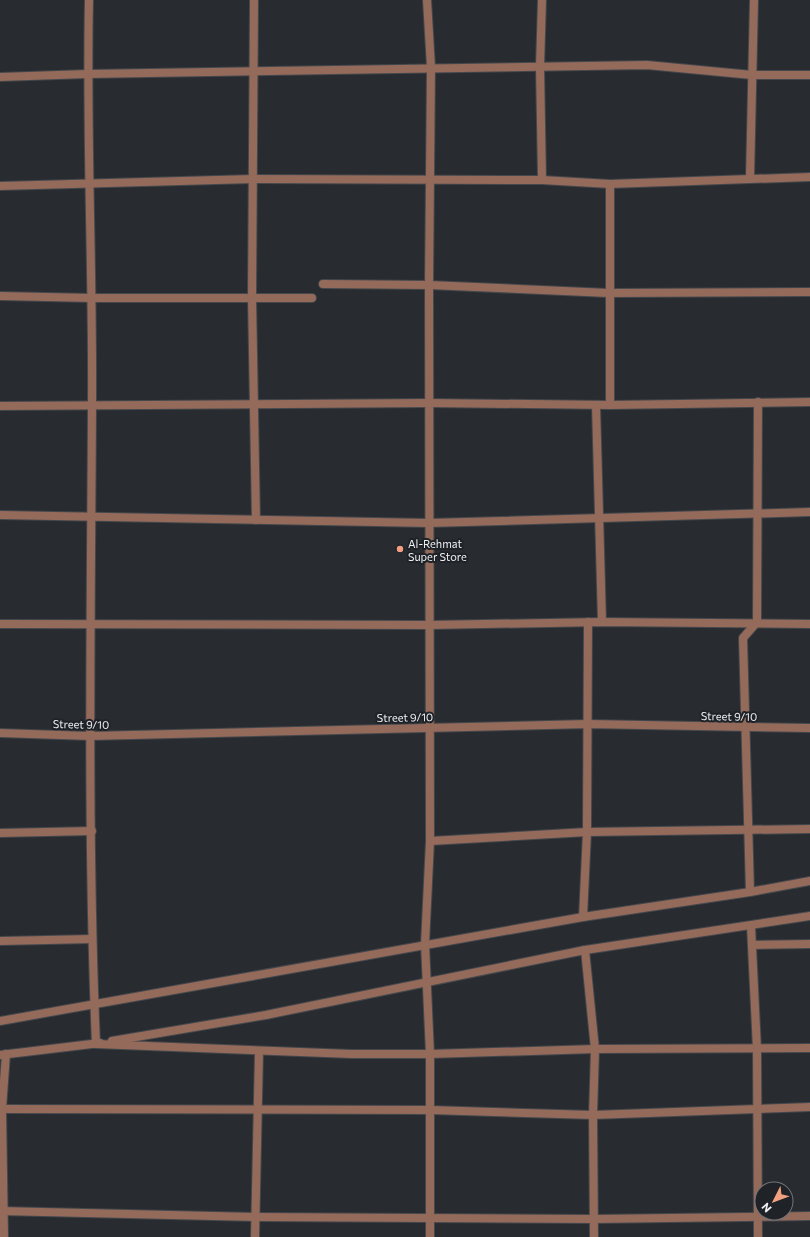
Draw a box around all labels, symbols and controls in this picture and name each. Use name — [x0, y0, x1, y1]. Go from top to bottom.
place label: Al-Rehmat Super Store — [408, 537, 467, 563]
marker: Al-Rehmat Super Store — [395, 544, 405, 554]
street label: Street 9/10 — [701, 709, 757, 723]
street label: Street 9/10 — [377, 710, 433, 724]
street label: Street 9/10 — [53, 717, 109, 731]
north arrow — [754, 1181, 794, 1221]
text: N — [759, 1201, 774, 1215]

